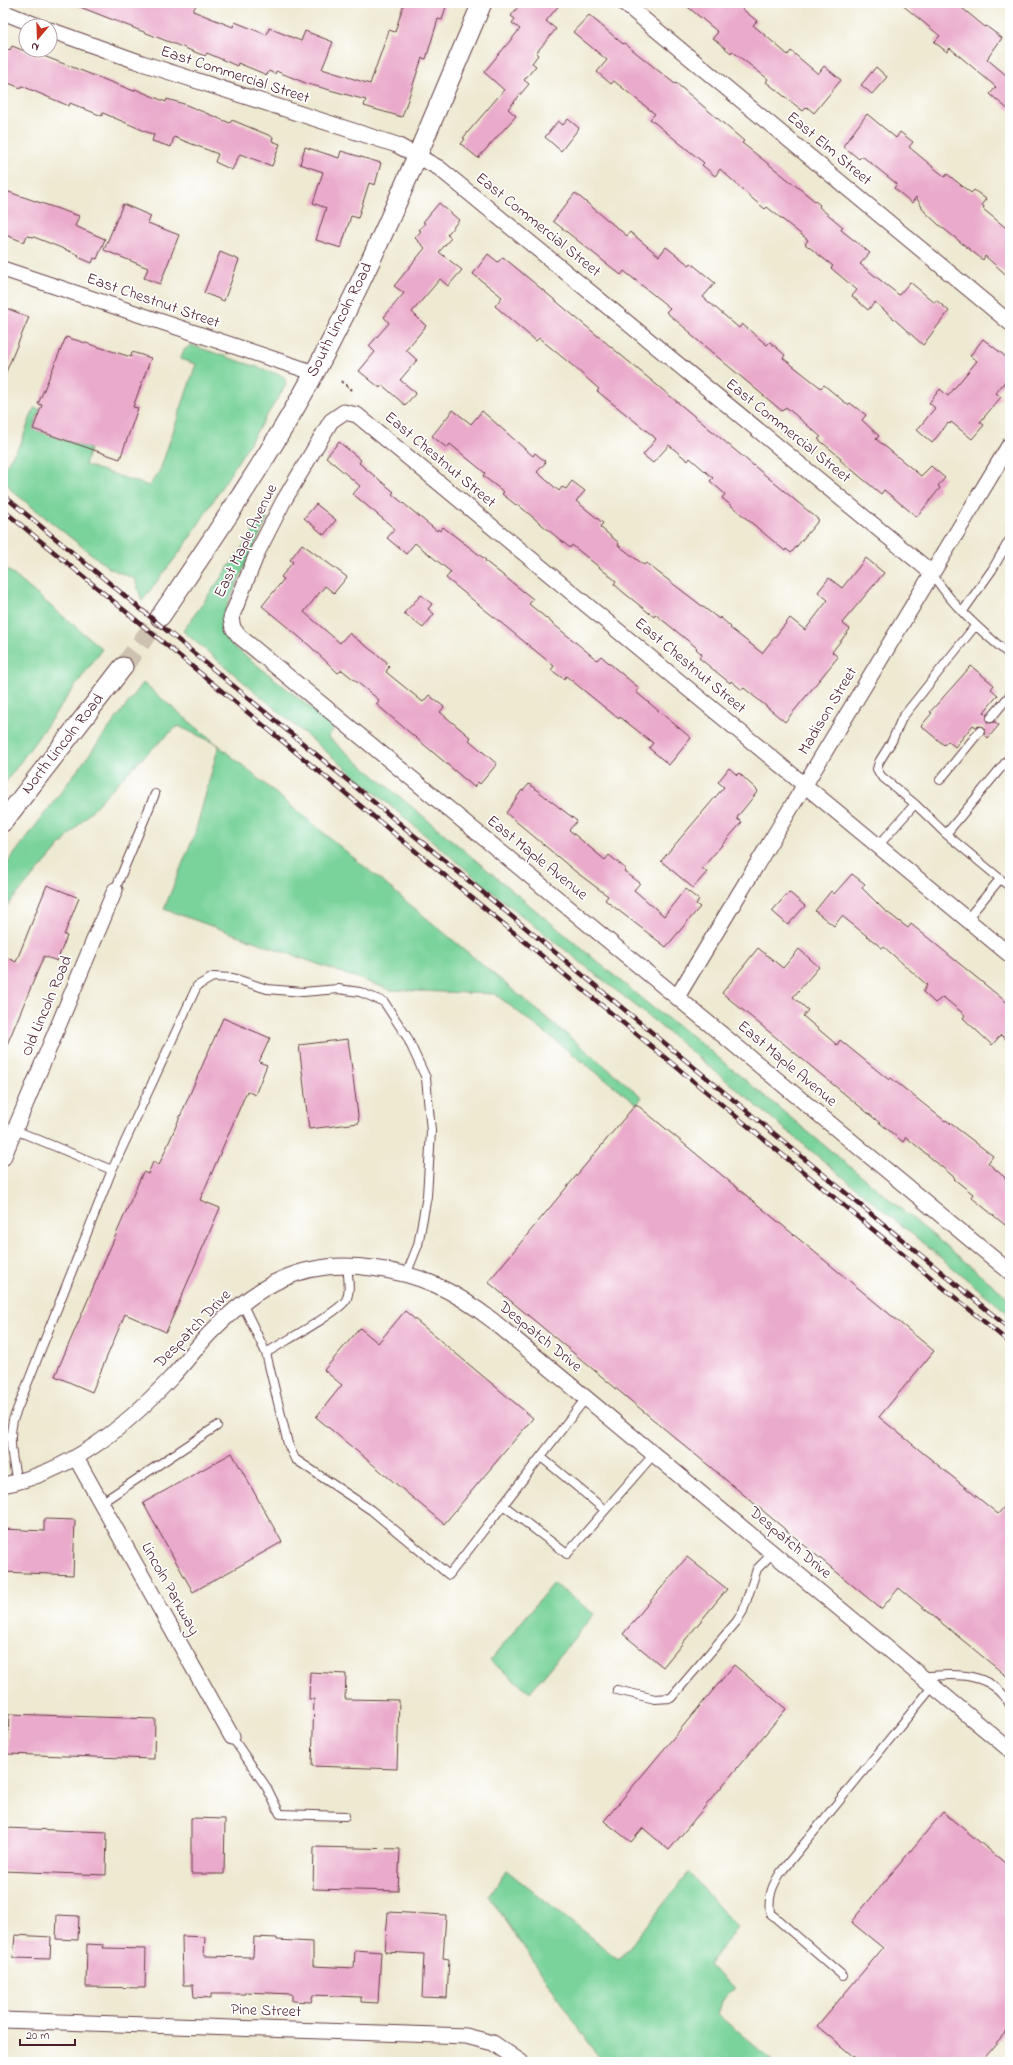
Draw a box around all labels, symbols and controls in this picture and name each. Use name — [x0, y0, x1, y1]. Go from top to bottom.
north arrow — [18, 18, 58, 58]
text: N — [29, 38, 41, 55]
street label: East Commercial Street — [157, 40, 313, 111]
street label: East Elm Street — [781, 106, 877, 192]
street label: East Commercial Street — [470, 167, 606, 284]
street label: South Lincoln Road — [301, 259, 379, 381]
street label: East Chestnut Street — [83, 267, 223, 335]
street label: East Commercial Street — [720, 373, 856, 490]
street label: East Chestnut Street — [379, 406, 502, 514]
street label: East Maple Avenue — [208, 479, 284, 602]
street label: East Chestnut Street — [629, 612, 752, 720]
street label: Madison Street — [792, 662, 864, 760]
street label: North Lincoln Road — [16, 689, 110, 799]
street label: East Maple Avenue — [481, 810, 593, 907]
street label: Old Lincoln Road — [15, 952, 79, 1060]
street label: East Maple Avenue — [732, 1015, 843, 1114]
street label: Despatch Drive — [148, 1283, 238, 1375]
street label: Despatch Drive — [492, 1295, 588, 1379]
street label: Despatch Drive — [742, 1500, 837, 1585]
street label: Lincoln Parkway — [134, 1538, 206, 1640]
street label: Pine Street — [230, 1998, 302, 2024]
scale bar — [20, 2021, 75, 2047]
text: 20 m — [26, 2027, 49, 2045]

